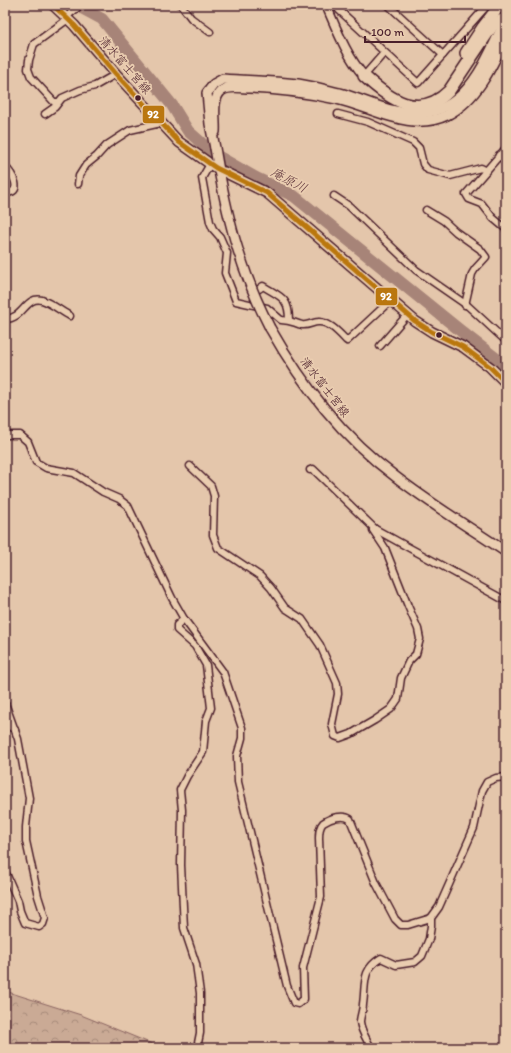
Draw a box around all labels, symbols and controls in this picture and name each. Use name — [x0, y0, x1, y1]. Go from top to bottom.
scale bar — [365, 18, 465, 44]
text: 100 m — [371, 25, 404, 39]
street label: 清水富士宮線 — [96, 33, 154, 97]
unlabelled marker — [133, 93, 143, 103]
line badge: 92 — [142, 105, 165, 124]
text: 92 — [147, 108, 159, 121]
water label: 庵原川 — [268, 164, 310, 196]
line badge: 92 — [375, 287, 398, 306]
text: 92 — [380, 290, 392, 303]
unlabelled marker — [434, 330, 444, 340]
street label: 清水富士宮線 — [297, 354, 353, 420]

